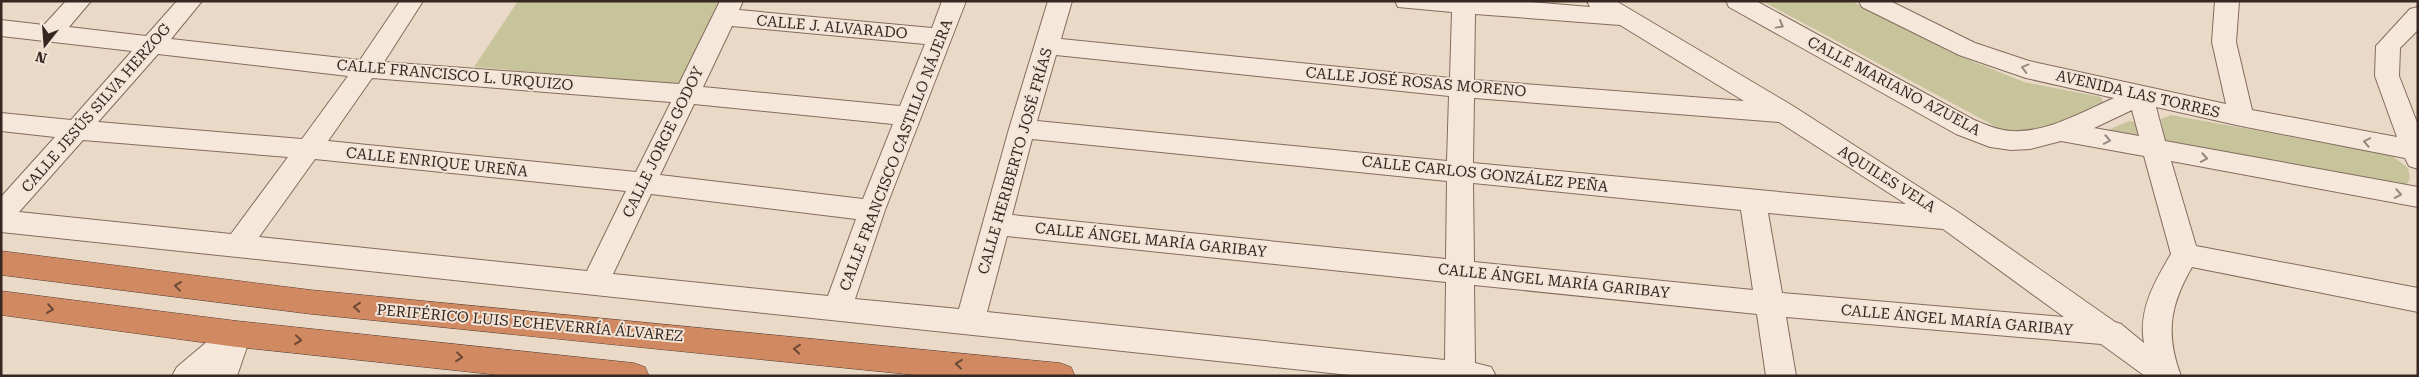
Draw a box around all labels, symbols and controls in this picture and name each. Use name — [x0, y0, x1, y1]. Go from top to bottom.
street label: CALLE J. ALVARADO — [756, 11, 909, 43]
street label: CALLE FRANCISCO CASTILLO NÁJERA — [836, 16, 956, 293]
street label: CALLE JESÚS SILVA HERZOG — [17, 19, 175, 196]
one-way arrow — [1775, 19, 1784, 29]
north arrow — [20, 20, 70, 70]
street label: CALLE MARIANO AZUELA — [1804, 33, 1984, 140]
street label: CALLE HERIBERTO JOSÉ FRÍAS — [974, 46, 1056, 276]
text: N — [33, 48, 49, 67]
street label: CALLE FRANCISCO L. URQUIZO — [336, 56, 574, 94]
street label: CALLE JORGE GODOY — [619, 63, 708, 220]
street label: CALLE JOSÉ ROSAS MORENO — [1305, 63, 1527, 101]
one-way arrow — [2020, 63, 2029, 74]
street label: AVENIDA LAS TORRES — [2054, 66, 2222, 122]
one-way arrow — [2103, 135, 2112, 145]
one-way arrow — [2362, 137, 2371, 147]
street label: AQUILES VELA — [1835, 142, 1940, 217]
street label: CALLE ENRIQUE UREÑA — [345, 143, 529, 181]
street label: CALLE CARLOS GONZÁLEZ PEÑA — [1361, 152, 1610, 196]
one-way arrow — [2200, 153, 2208, 163]
one-way arrow — [2394, 188, 2403, 198]
street label: CALLE ÁNGEL MARÍA GARIBAY — [1034, 219, 1269, 261]
street label: CALLE ÁNGEL MARÍA GARIBAY — [1437, 260, 1672, 302]
one-way arrow — [174, 282, 182, 292]
one-way arrow — [353, 301, 361, 312]
street label: PERIFÉRICO LUIS ECHEVERRÍA ÁLVAREZ — [376, 301, 684, 345]
street label: CALLE ÁNGEL MARÍA GARIBAY — [1840, 301, 2075, 339]
one-way arrow — [46, 303, 54, 314]
one-way arrow — [294, 335, 302, 346]
one-way arrow — [793, 344, 801, 355]
one-way arrow — [455, 352, 463, 363]
one-way arrow — [955, 359, 963, 370]

